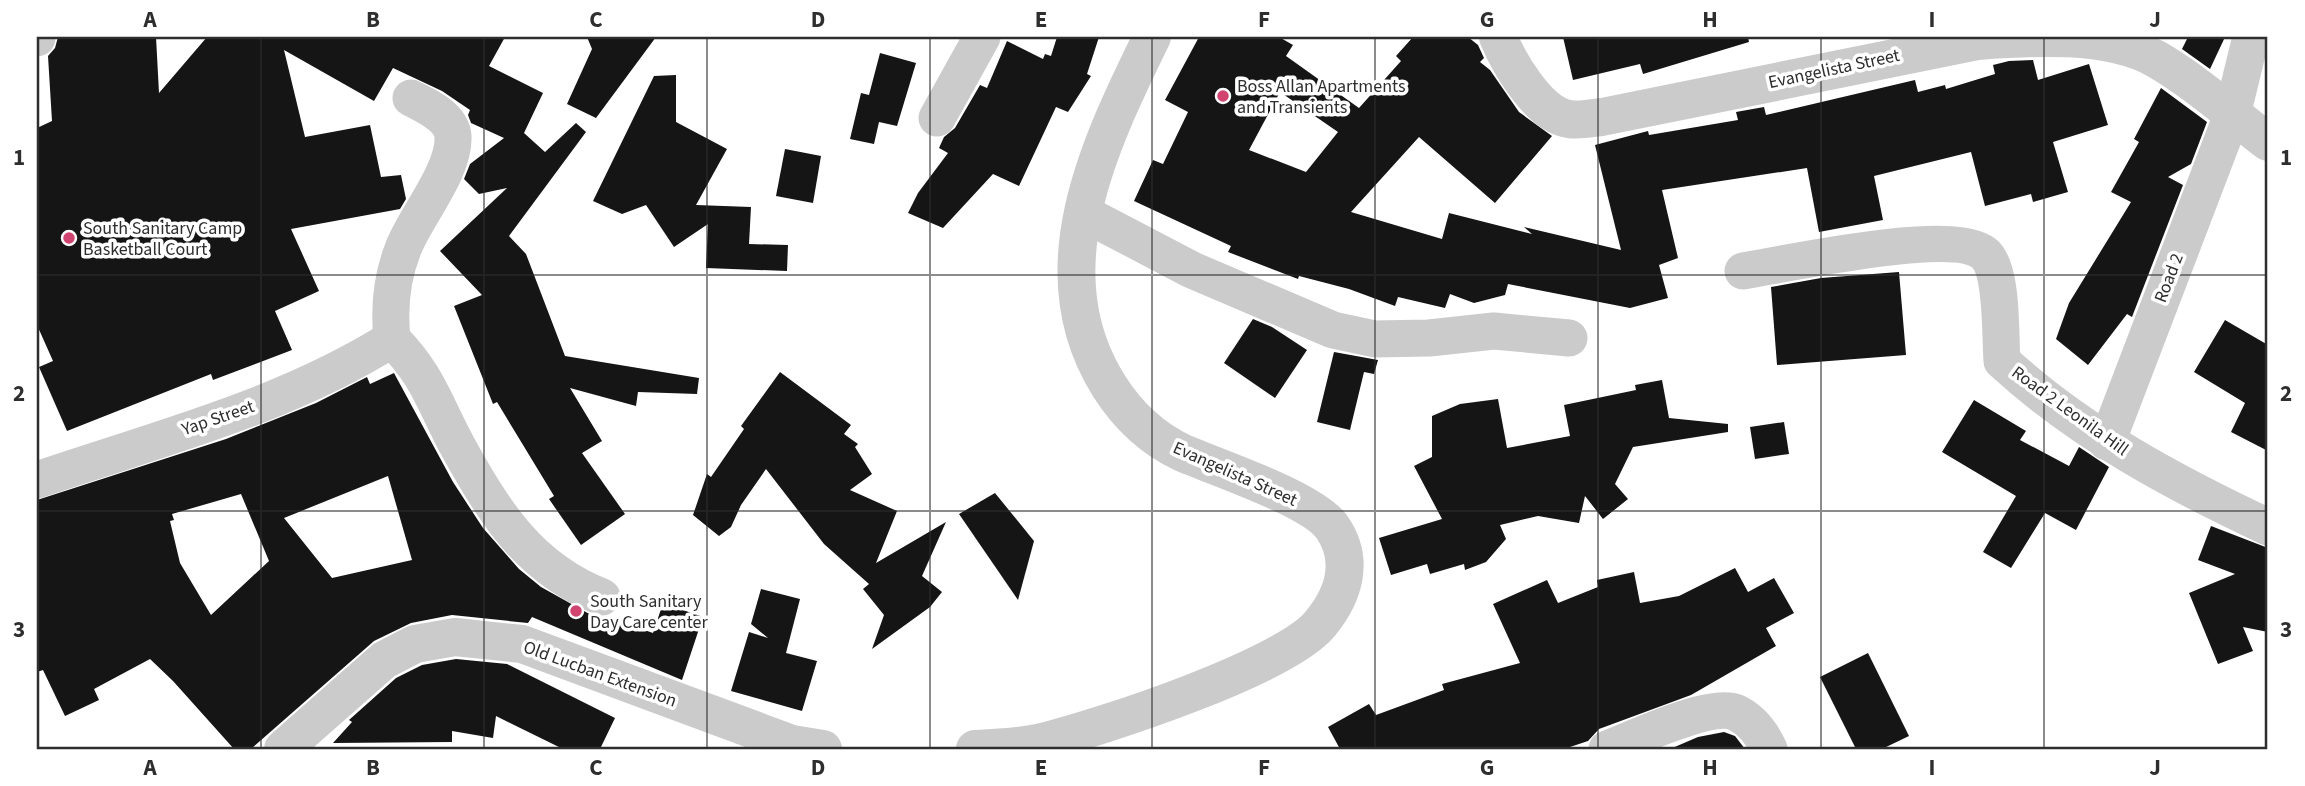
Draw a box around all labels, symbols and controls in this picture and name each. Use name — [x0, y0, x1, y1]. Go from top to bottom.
text: A — [142, 3, 157, 36]
text: B — [366, 3, 380, 36]
text: C — [589, 3, 603, 36]
text: D — [811, 3, 825, 36]
text: E — [1035, 3, 1047, 36]
text: F — [1258, 3, 1270, 36]
text: G — [1480, 3, 1494, 36]
text: H — [1702, 3, 1718, 36]
text: I — [1929, 3, 1935, 36]
text: J — [2149, 3, 2161, 36]
street label: Evangelista Street — [1766, 43, 1902, 95]
place label: Boss Allan Apartments and Transients — [1237, 74, 1406, 120]
marker: Boss Allan Apartments and Transients — [1215, 88, 1231, 104]
text: 1 — [13, 141, 25, 174]
text: 1 — [2280, 141, 2292, 174]
place label: South Sanitary Camp Basketball Court — [83, 216, 242, 262]
marker: South Sanitary Camp Basketball Court — [61, 230, 77, 246]
street label: Road 2 — [2148, 250, 2190, 306]
street label: Road 2 Leonila Hill — [2006, 360, 2134, 462]
text: 2 — [13, 377, 25, 410]
text: 2 — [2280, 377, 2292, 410]
street label: Yap Street — [177, 394, 258, 442]
street label: Evangelista Street — [1169, 435, 1301, 513]
place label: South Sanitary Day Care center — [590, 589, 708, 635]
marker: South Sanitary Day Care center — [568, 603, 584, 619]
text: 3 — [13, 613, 25, 646]
text: 3 — [2280, 613, 2292, 646]
street label: Old Lucban Extension — [520, 635, 680, 713]
text: A — [142, 751, 157, 784]
text: B — [366, 751, 380, 784]
text: C — [589, 751, 603, 784]
text: D — [811, 751, 825, 784]
text: E — [1035, 751, 1047, 784]
text: F — [1258, 751, 1270, 784]
text: G — [1480, 751, 1494, 784]
text: H — [1702, 751, 1718, 784]
text: I — [1929, 751, 1935, 784]
text: J — [2149, 751, 2161, 784]

